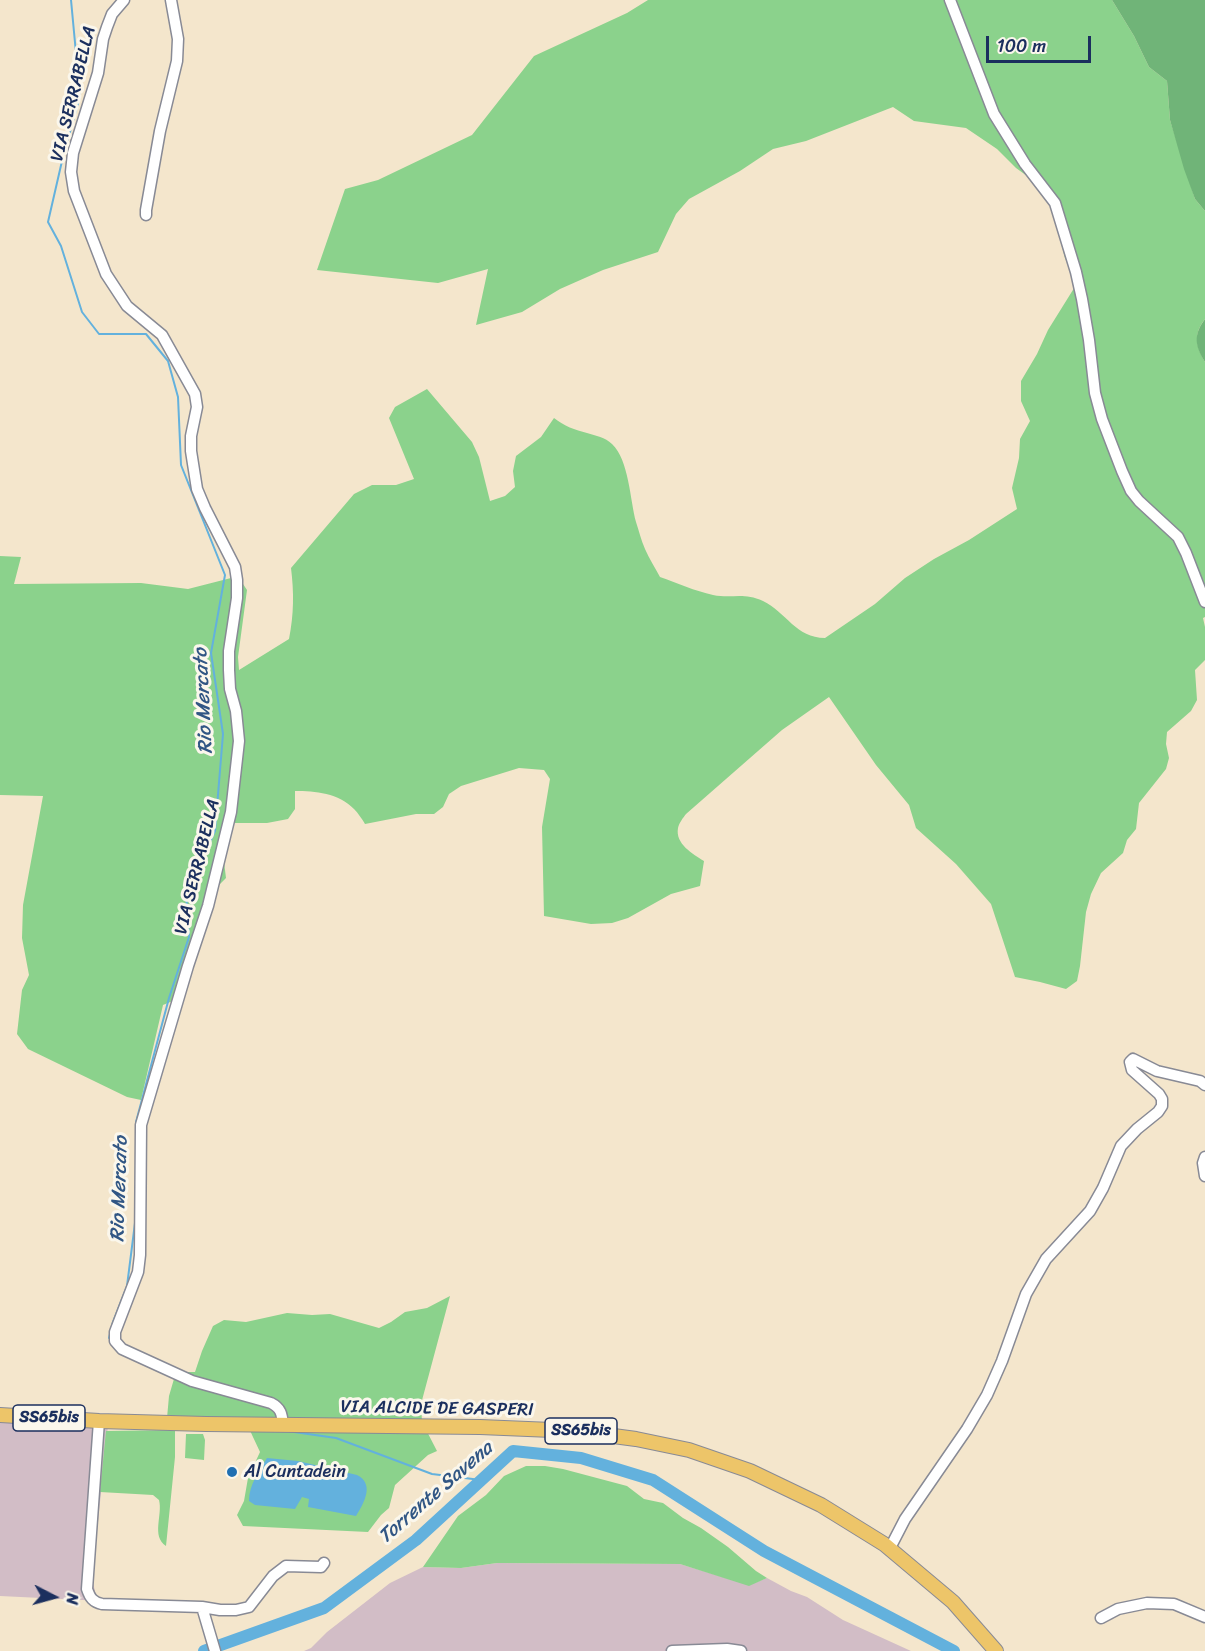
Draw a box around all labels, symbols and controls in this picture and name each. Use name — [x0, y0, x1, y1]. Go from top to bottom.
street label: VIA SERRABELLA — [47, 24, 101, 164]
scale bar — [989, 24, 1094, 62]
text: 100 m — [997, 30, 1046, 62]
water label: Rio Mercato — [189, 648, 219, 754]
street label: VIA SERRABELLA — [171, 797, 225, 937]
water label: Rio Mercato — [106, 1136, 134, 1242]
street label: VIA ALCIDE DE GASPERI — [340, 1397, 534, 1421]
road number: SS65bis — [13, 1405, 85, 1431]
road number: SS65bis — [545, 1418, 617, 1444]
water label: Torrente Savena — [374, 1437, 498, 1549]
place label: Al Cuntadein — [244, 1461, 346, 1483]
marker: Al Cuntadein — [225, 1465, 239, 1479]
north arrow — [24, 1567, 84, 1627]
text: N — [57, 1592, 87, 1606]

